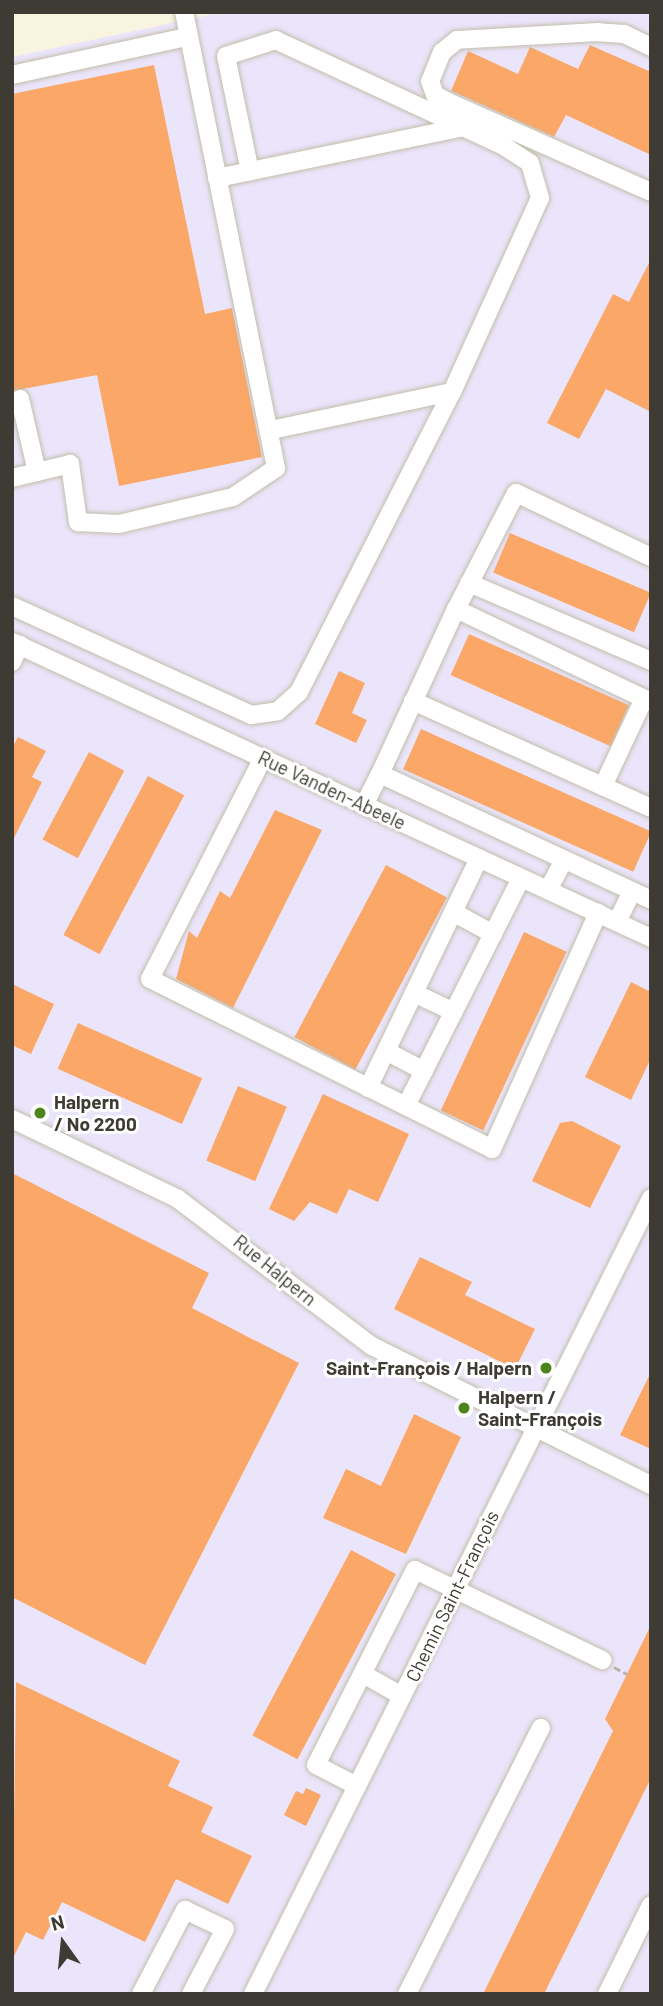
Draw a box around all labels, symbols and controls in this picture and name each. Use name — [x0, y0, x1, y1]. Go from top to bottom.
street label: Rue Vanden-Abeele — [254, 746, 410, 834]
place label: Halpern / No 2200 — [54, 1091, 137, 1135]
marker: Halpern / No 2200 — [32, 1105, 48, 1121]
street label: Rue Halpern — [229, 1230, 321, 1310]
place label: Saint-François / Halpern — [326, 1357, 532, 1379]
marker: Saint-François / Halpern — [538, 1360, 554, 1376]
place label: Halpern / Saint-François — [478, 1386, 602, 1430]
marker: Halpern / Saint-François — [456, 1400, 472, 1416]
street label: Chemin Saint-François — [401, 1507, 503, 1685]
north arrow — [28, 1908, 98, 1978]
text: N — [48, 1909, 67, 1935]

